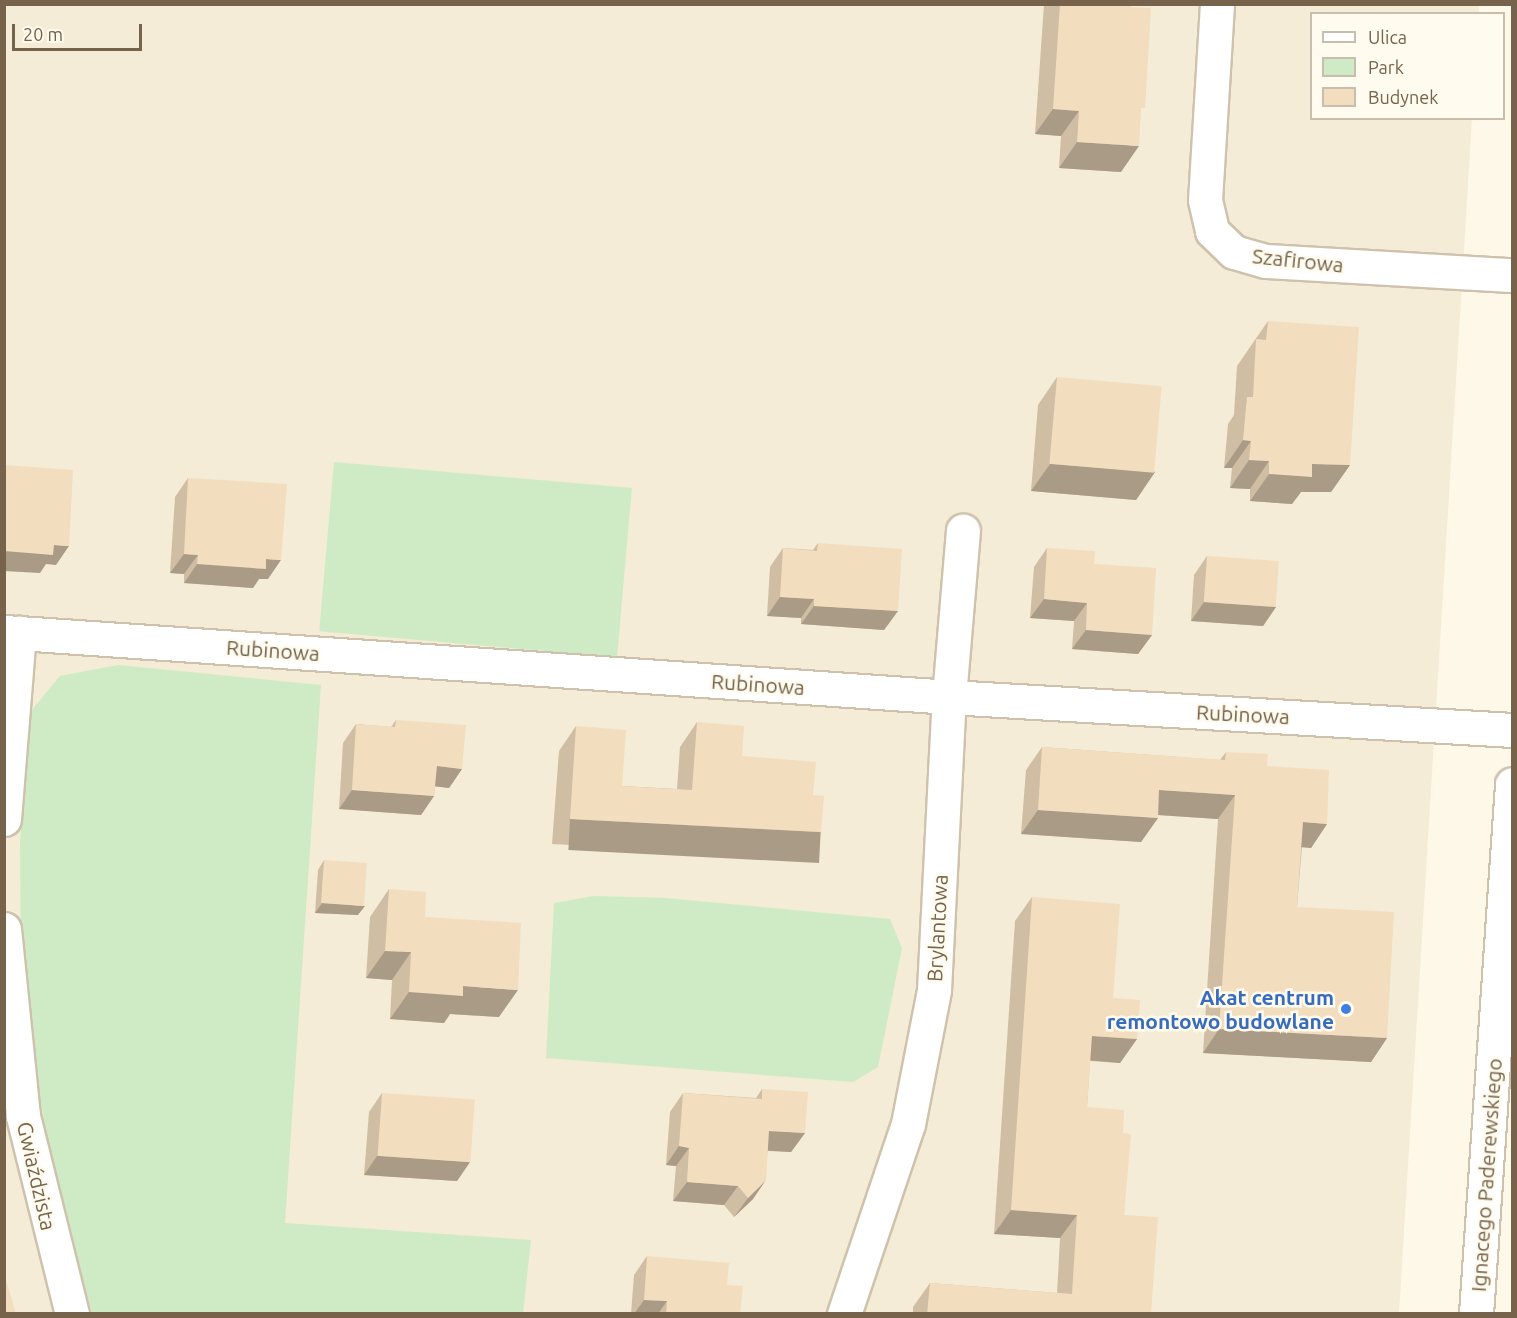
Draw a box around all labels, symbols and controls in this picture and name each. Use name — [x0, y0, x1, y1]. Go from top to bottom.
scale bar — [15, 12, 146, 50]
legend — [1310, 12, 1505, 120]
text: 20 m — [23, 24, 63, 44]
text: Ulica — [1368, 27, 1407, 47]
text: Park — [1368, 57, 1404, 77]
text: Budynek — [1368, 87, 1438, 107]
street label: Szafirowa — [1251, 243, 1345, 277]
street label: Rubinowa — [225, 634, 321, 666]
street label: Rubinowa — [710, 668, 806, 700]
street label: Rubinowa — [1196, 699, 1290, 729]
street label: Brylantowa — [922, 874, 952, 982]
place label: Akat centrum remontowo budowlane — [1107, 984, 1334, 1034]
marker: Akat centrum remontowo budowlane — [1339, 1002, 1353, 1016]
street label: Ignacego Paderewskiego — [1465, 1057, 1507, 1293]
street label: Gwiaździsta — [12, 1119, 62, 1233]

